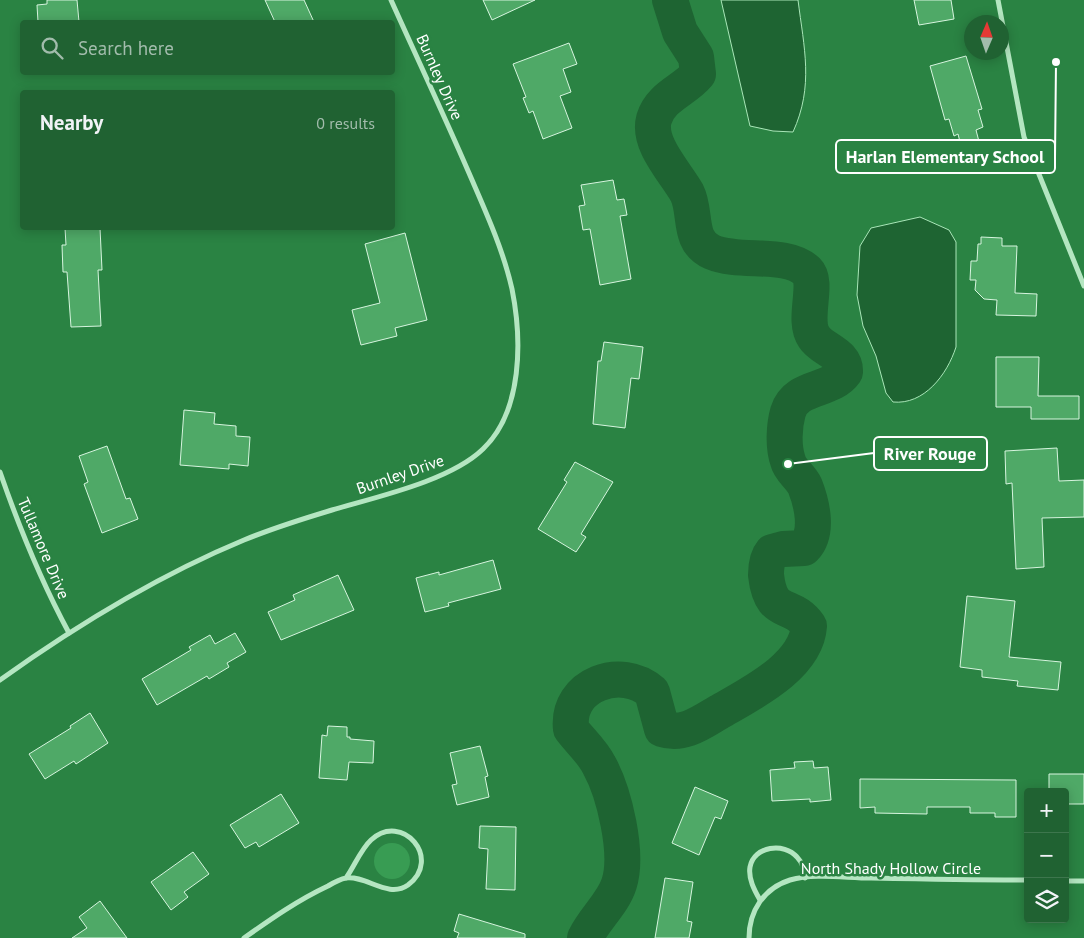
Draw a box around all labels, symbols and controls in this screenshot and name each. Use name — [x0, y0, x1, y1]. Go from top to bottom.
north arrow — [964, 15, 1009, 60]
search box — [20, 20, 395, 75]
street label: Burnley Drive — [412, 31, 468, 123]
icon: search — [38, 34, 66, 62]
text: Search here — [78, 36, 174, 60]
text: Nearby — [40, 109, 103, 136]
text: 0 results — [316, 113, 375, 133]
callout: Harlan Elementary School — [836, 140, 1055, 173]
text: Harlan Elementary School — [846, 145, 1045, 168]
callout: River Rouge — [874, 437, 987, 470]
text: River Rouge — [884, 442, 976, 465]
street label: Burnley Drive — [353, 450, 447, 498]
street label: Tullamore Drive — [14, 494, 74, 602]
map controls — [1024, 788, 1069, 923]
button: + — [1024, 788, 1069, 833]
button: − — [1024, 833, 1069, 878]
street label: North Shady Hollow Circle — [801, 858, 981, 878]
button: layers — [1024, 878, 1069, 923]

